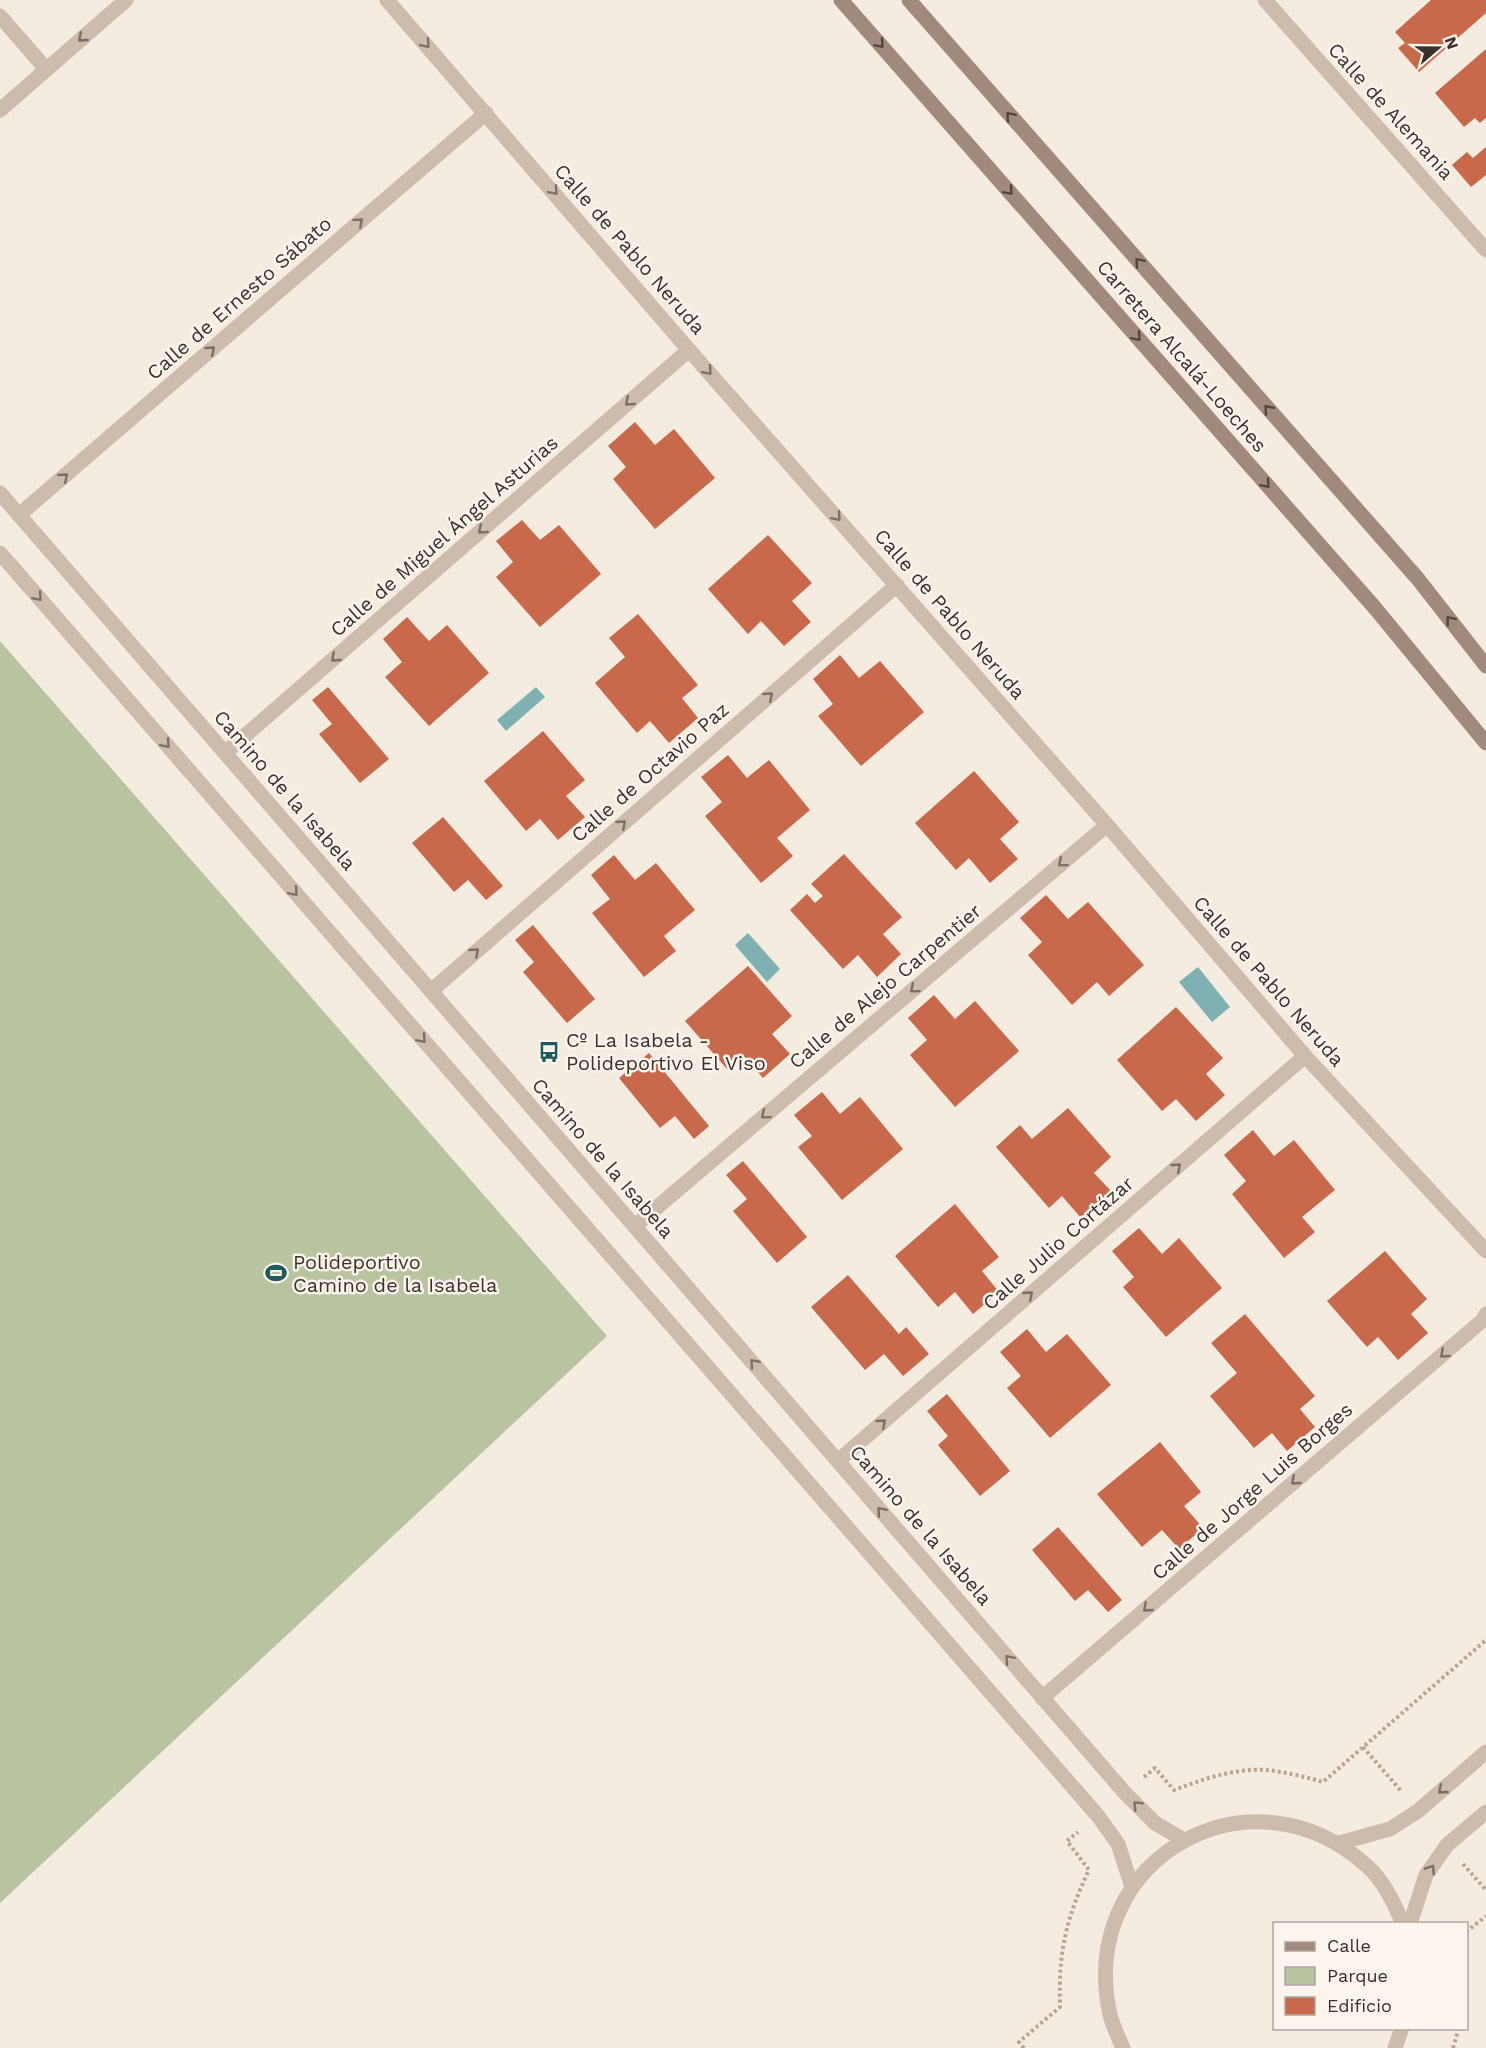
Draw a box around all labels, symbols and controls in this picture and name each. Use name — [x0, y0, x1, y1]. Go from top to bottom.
north arrow — [1408, 18, 1468, 78]
one-way arrow — [78, 31, 89, 42]
text: N — [1441, 34, 1463, 52]
one-way arrow — [419, 37, 430, 48]
one-way arrow — [873, 37, 884, 48]
street label: Calle de Alemania — [1323, 38, 1459, 184]
one-way arrow — [1007, 112, 1018, 123]
street label: Calle de Pablo Neruda — [549, 159, 711, 339]
one-way arrow — [546, 184, 557, 195]
one-way arrow — [1002, 184, 1013, 194]
street label: Calle de Ernesto Sábato — [142, 211, 336, 385]
one-way arrow — [352, 219, 363, 230]
street label: Carretera Alcalá-Loeches — [1092, 255, 1272, 457]
one-way arrow — [1135, 259, 1146, 269]
one-way arrow — [1130, 330, 1141, 341]
one-way arrow — [204, 346, 215, 357]
one-way arrow — [701, 364, 712, 375]
one-way arrow — [625, 395, 636, 406]
one-way arrow — [1264, 405, 1275, 416]
street label: Calle de Miguel Ángel Asturias — [325, 431, 563, 641]
one-way arrow — [57, 473, 68, 484]
one-way arrow — [1259, 477, 1270, 487]
one-way arrow — [830, 511, 841, 521]
one-way arrow — [478, 523, 489, 534]
street label: Calle de Pablo Neruda — [869, 524, 1031, 704]
one-way arrow — [31, 590, 42, 601]
one-way arrow — [1446, 616, 1457, 627]
one-way arrow — [331, 651, 342, 662]
one-way arrow — [762, 692, 773, 703]
street label: Calle de Octavio Paz — [566, 697, 734, 847]
street label: Camino de la Isabela — [209, 705, 361, 875]
one-way arrow — [159, 738, 170, 748]
one-way arrow — [615, 820, 626, 831]
one-way arrow — [1058, 855, 1069, 866]
one-way arrow — [287, 885, 298, 896]
street label: Calle de Pablo Neruda — [1188, 891, 1350, 1071]
street label: Calle de Alejo Carpentier — [784, 898, 986, 1074]
one-way arrow — [468, 948, 479, 959]
one-way arrow — [910, 982, 921, 993]
place label: Cº La Isabela - Polideportivo El Viso — [566, 1028, 766, 1075]
one-way arrow — [415, 1032, 426, 1043]
bus stop icon: Cº La Isabela - Polideportivo El Viso — [537, 1040, 561, 1064]
street label: Camino de la Isabela — [527, 1073, 679, 1243]
one-way arrow — [761, 1108, 772, 1119]
one-way arrow — [1170, 1163, 1181, 1174]
street label: Calle Julio Cortázar — [978, 1171, 1138, 1315]
place label: Polideportivo Camino de la Isabela — [293, 1250, 497, 1297]
sports icon: Polideportivo Camino de la Isabela — [264, 1261, 288, 1285]
one-way arrow — [1023, 1291, 1033, 1302]
one-way arrow — [1440, 1347, 1451, 1358]
one-way arrow — [750, 1360, 761, 1370]
street label: Calle de Jorge Luis Borges — [1147, 1397, 1357, 1585]
one-way arrow — [875, 1419, 886, 1430]
street label: Camino de la Isabela — [845, 1440, 997, 1610]
one-way arrow — [1291, 1474, 1302, 1485]
one-way arrow — [877, 1507, 888, 1518]
one-way arrow — [1143, 1601, 1154, 1612]
one-way arrow — [1005, 1655, 1016, 1665]
one-way arrow — [1438, 1783, 1449, 1794]
one-way arrow — [1133, 1802, 1144, 1812]
one-way arrow — [1423, 1865, 1435, 1875]
legend — [1273, 1922, 1468, 2030]
text: Calle — [1327, 1935, 1371, 1956]
text: Parque — [1327, 1965, 1388, 1986]
text: Edificio — [1327, 1995, 1392, 2016]

